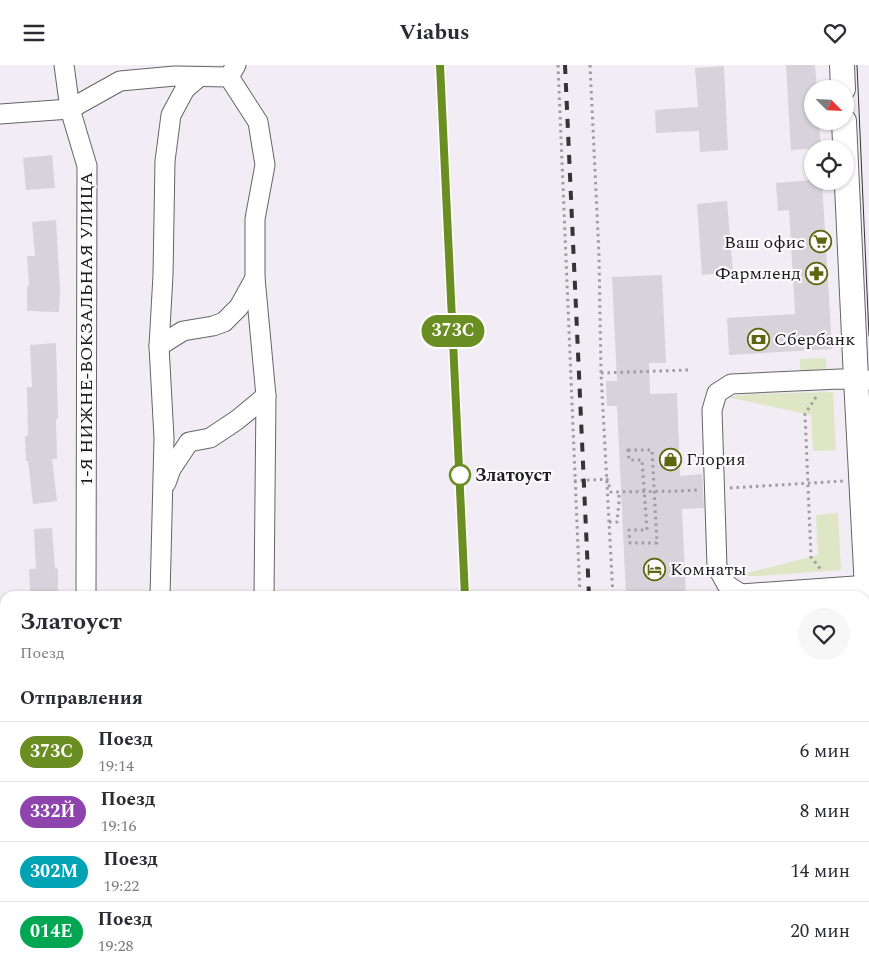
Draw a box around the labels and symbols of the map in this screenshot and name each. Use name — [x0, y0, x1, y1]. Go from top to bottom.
north arrow — [804, 80, 854, 130]
street label: 1-Я НИЖНЕ-ВОКЗАЛЬНАЯ УЛИЦА — [73, 172, 100, 486]
place label: Ваш офис — [724, 229, 805, 256]
supermarket icon: Ваш офис — [809, 230, 833, 254]
place label: Фармленд — [715, 260, 801, 287]
pharmacy icon: Фармленд — [805, 261, 829, 285]
line badge: 373C — [418, 315, 488, 347]
place label: Сбербанк — [774, 326, 855, 353]
bank icon: Сбербанк — [746, 327, 770, 351]
place label: Глория — [686, 446, 746, 473]
shop icon: Глория — [658, 447, 682, 471]
place label: Златоуст — [475, 462, 551, 489]
marker: Златоуст — [449, 464, 471, 486]
place label: Комнаты — [670, 556, 747, 583]
hotel icon: Комнаты — [642, 557, 666, 581]

